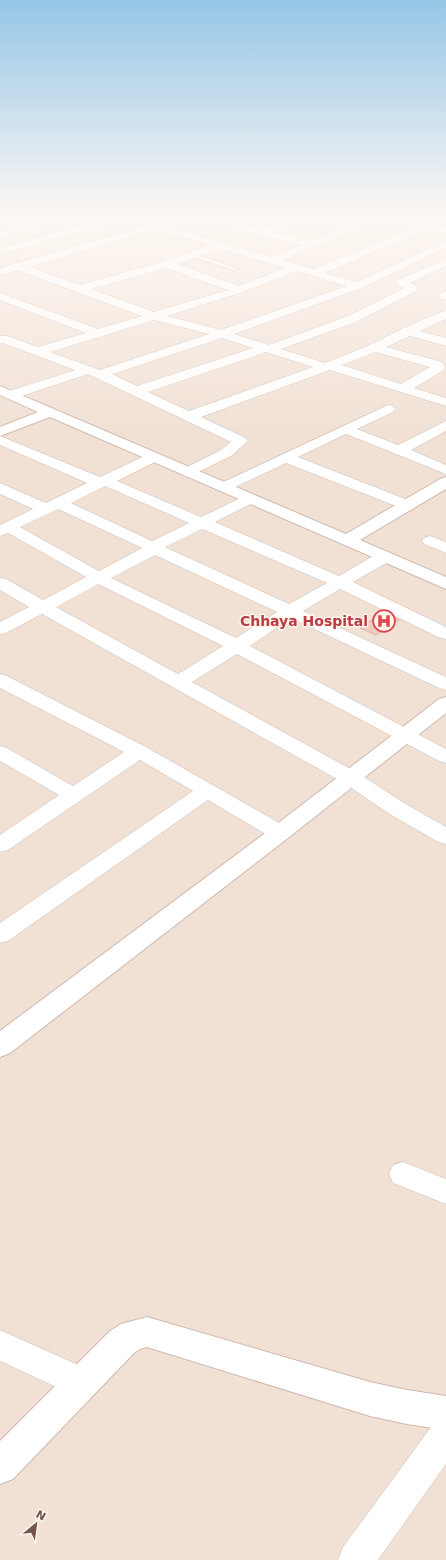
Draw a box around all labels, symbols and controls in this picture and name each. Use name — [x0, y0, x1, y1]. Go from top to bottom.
hospital icon: Chhaya Hospital — [371, 608, 397, 634]
place label: Chhaya Hospital — [240, 613, 368, 629]
north arrow — [16, 1504, 56, 1544]
text: N — [33, 1508, 48, 1524]

